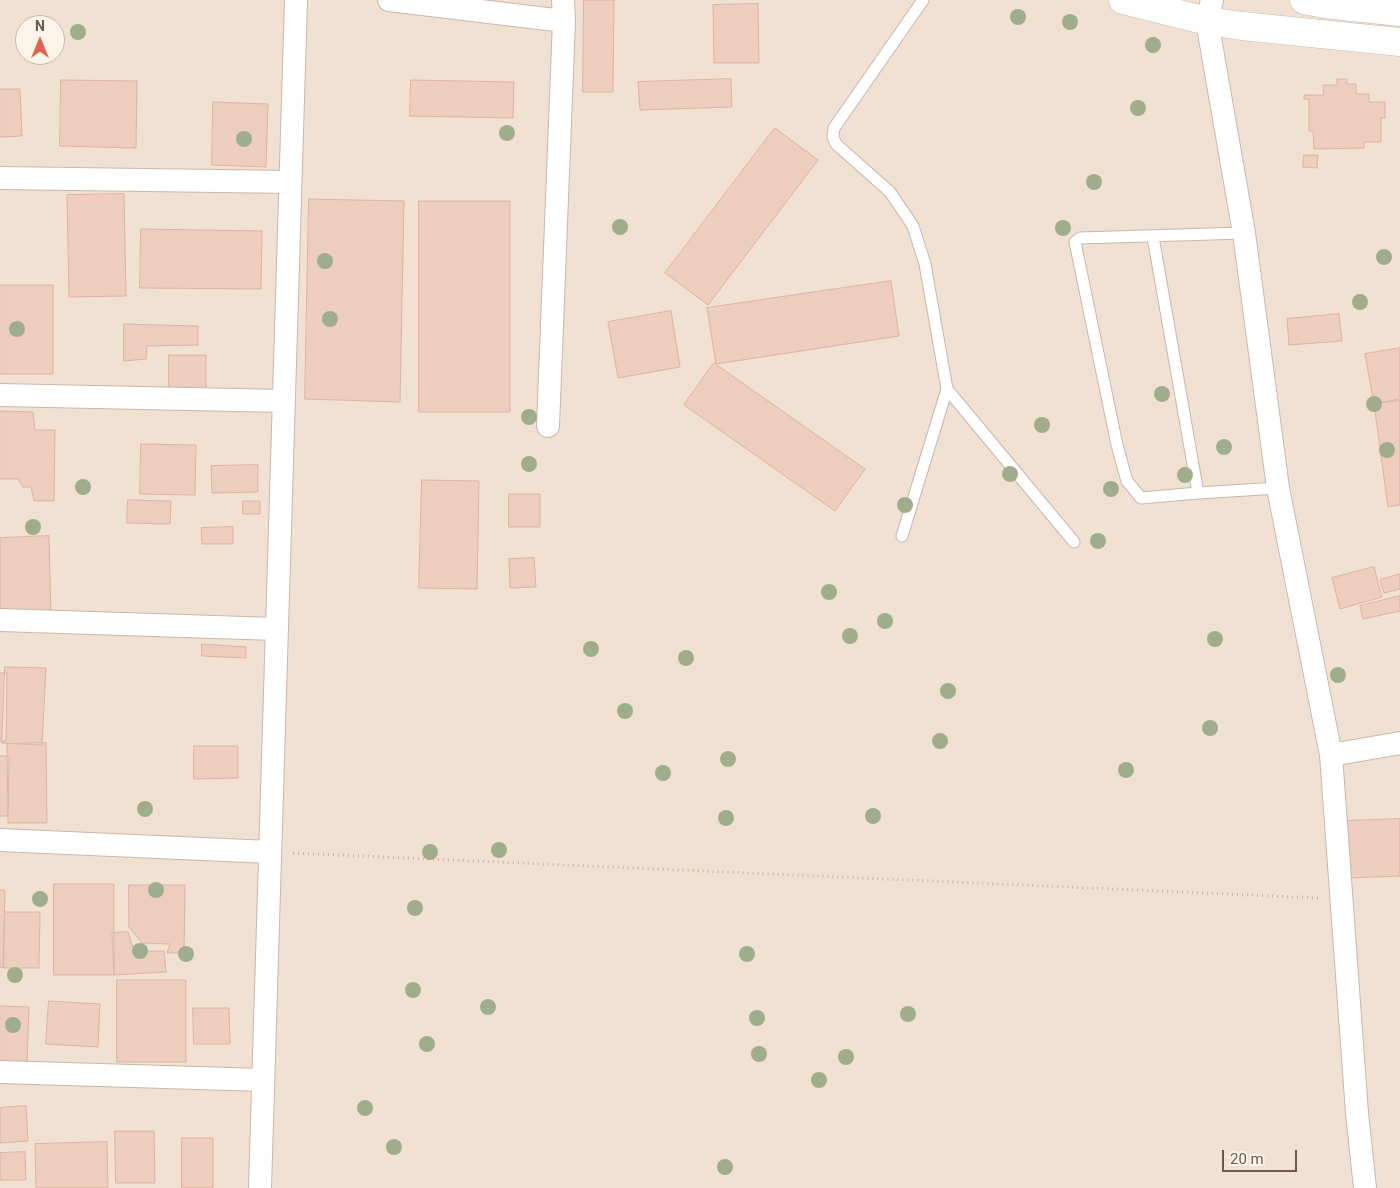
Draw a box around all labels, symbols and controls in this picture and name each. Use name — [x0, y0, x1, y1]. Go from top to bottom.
north arrow — [15, 15, 65, 65]
text: N — [35, 18, 45, 34]
scale bar — [1225, 1140, 1300, 1172]
text: 20 m — [1230, 1150, 1264, 1168]

